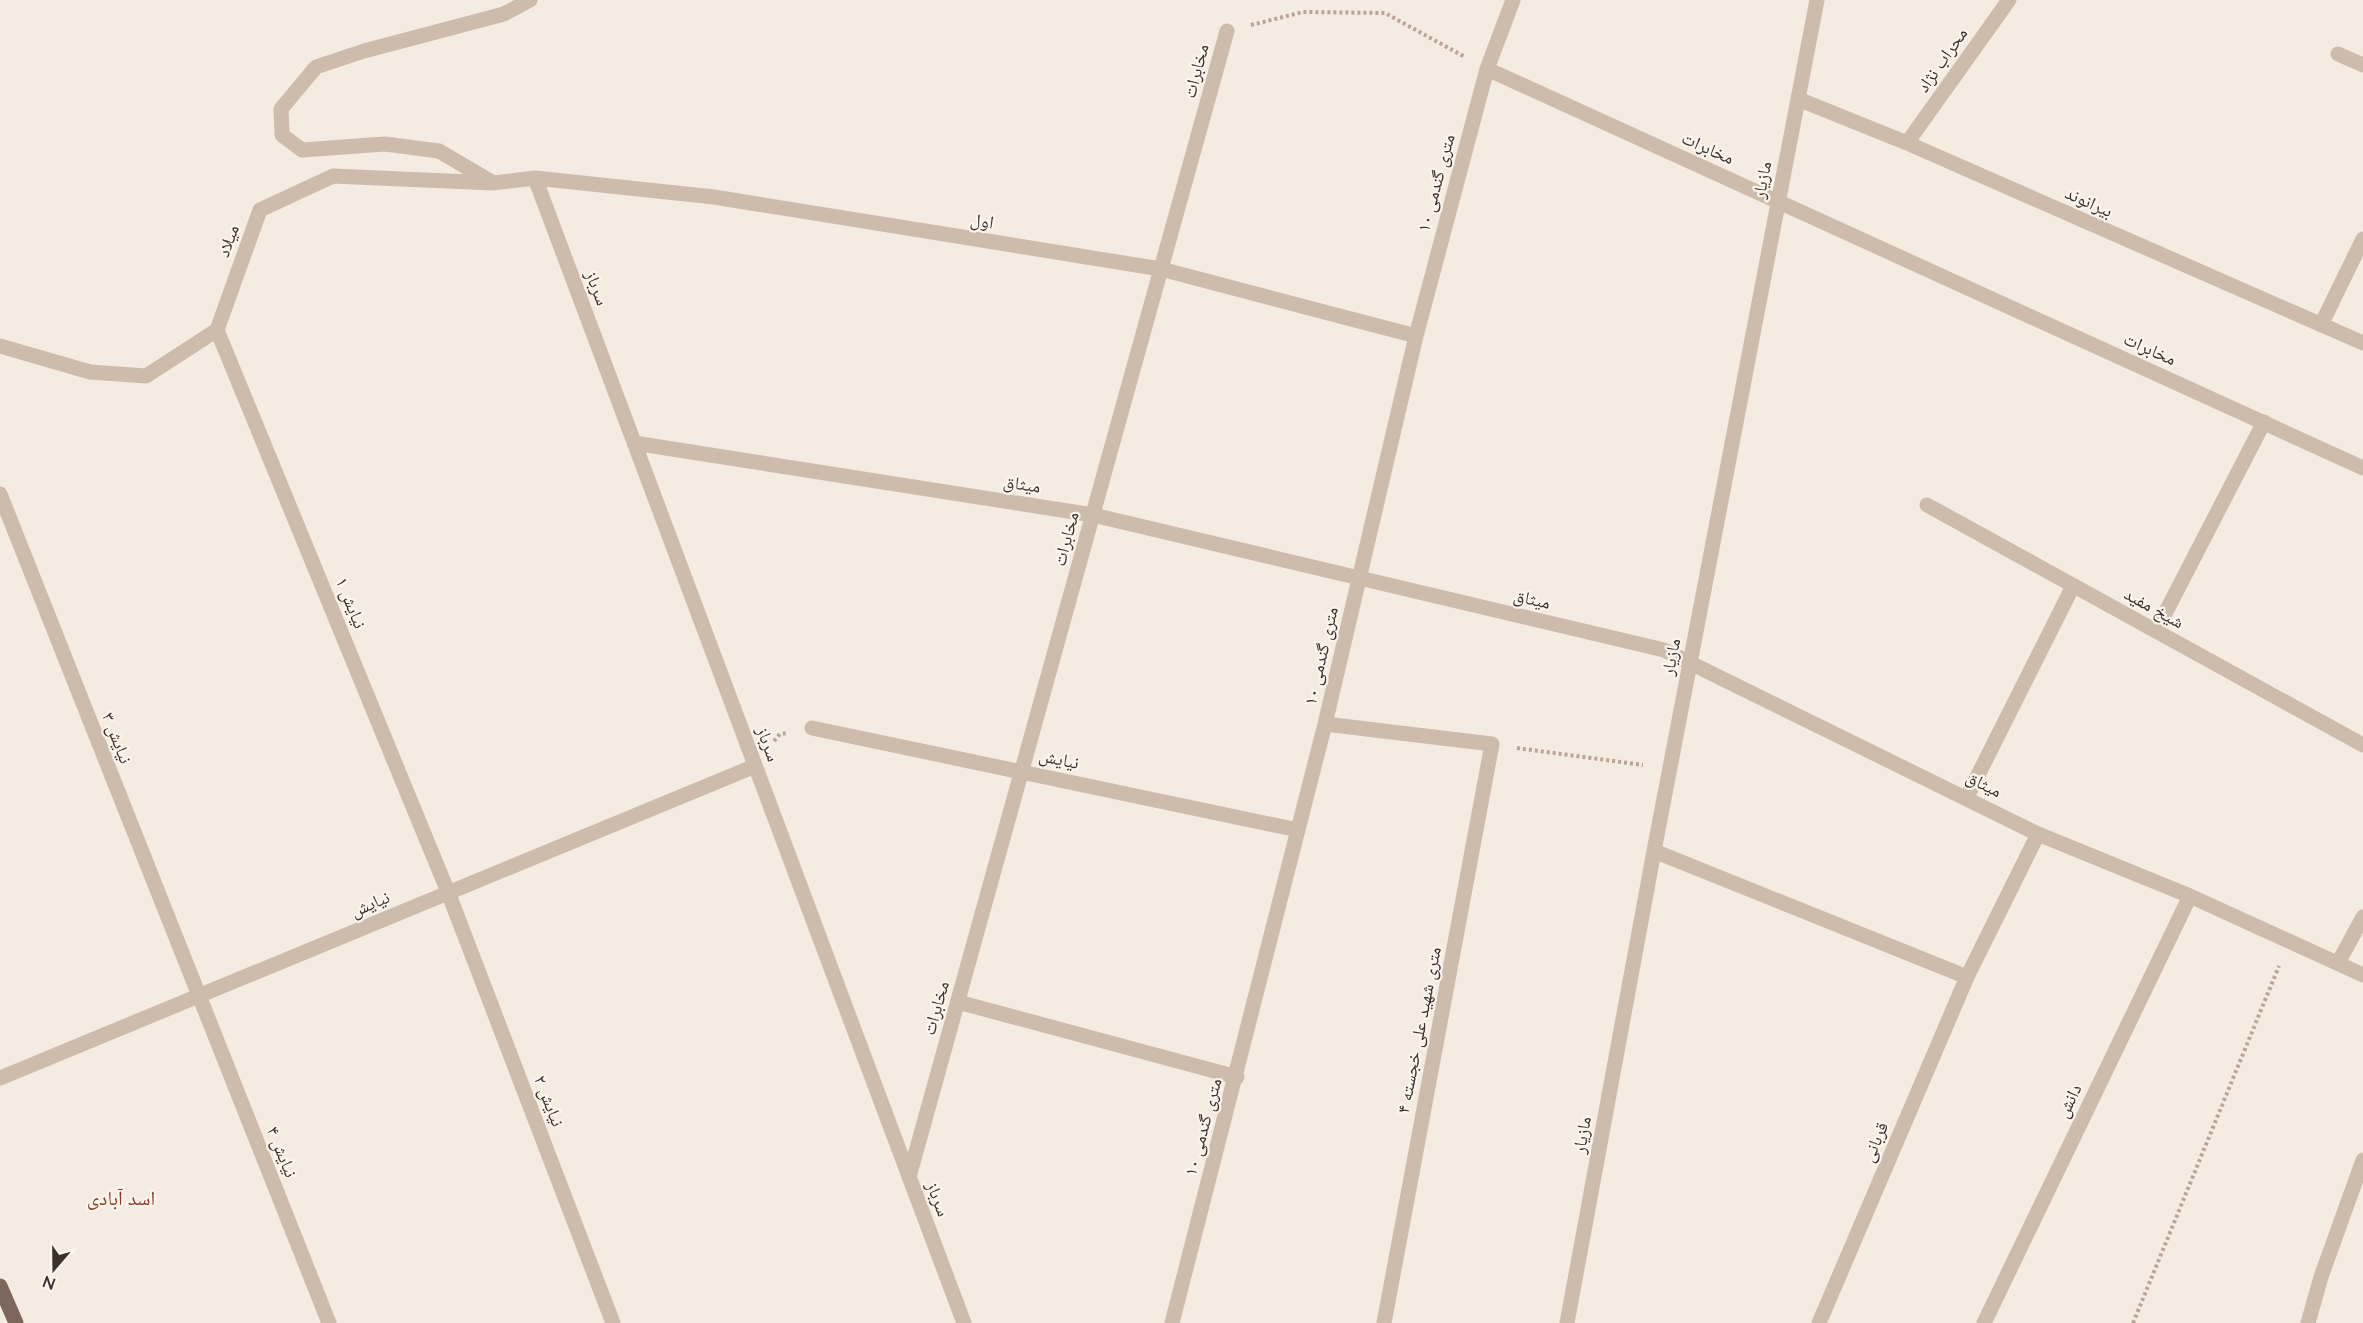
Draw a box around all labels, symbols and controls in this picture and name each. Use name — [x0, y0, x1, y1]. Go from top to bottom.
street label: محراب نژاد — [1911, 23, 1972, 96]
street label: مخابرات — [1177, 41, 1213, 100]
street label: مخابرات — [1679, 126, 1738, 169]
street label: ۱۰ متری گندمی — [1411, 131, 1460, 234]
street label: مازیار — [1746, 159, 1776, 201]
street label: بیرانوند — [2062, 181, 2117, 222]
street label: اول — [969, 207, 995, 234]
street label: میلاد — [211, 221, 243, 260]
street label: سرباز — [580, 266, 615, 308]
street label: مخابرات — [2121, 327, 2180, 370]
street label: میثاق — [1002, 469, 1042, 498]
street label: مخابرات — [1047, 509, 1083, 568]
street label: نیایش ۱ — [331, 574, 372, 632]
street label: شیخ مفید — [2120, 582, 2188, 634]
street label: میثاق — [1511, 583, 1553, 614]
street label: ۱۰ متری گندمی — [1298, 604, 1343, 707]
street label: مازیار — [1655, 636, 1685, 678]
street label: نیایش ۳ — [97, 709, 138, 767]
street label: سرباز — [752, 722, 785, 764]
street label: نیایش — [1037, 743, 1081, 774]
street label: میثاق — [1962, 765, 2006, 802]
street label: نیایش — [347, 885, 393, 922]
street label: ۴ متری شهید علی خجسته — [1391, 945, 1446, 1115]
street label: مخابرات — [917, 978, 954, 1037]
street label: نیایش ۲ — [529, 1072, 570, 1130]
street label: ۱۰ متری گندمی — [1178, 1075, 1227, 1178]
street label: دانش — [2051, 1080, 2087, 1122]
street label: مازیار — [1567, 1115, 1595, 1156]
street label: قربانی — [1856, 1118, 1893, 1165]
street label: نیایش ۴ — [262, 1123, 303, 1181]
street label: سرباز — [921, 1177, 956, 1219]
district label: اسد آبادی — [87, 1185, 155, 1210]
north arrow — [24, 1239, 84, 1299]
text: N — [40, 1273, 58, 1295]

